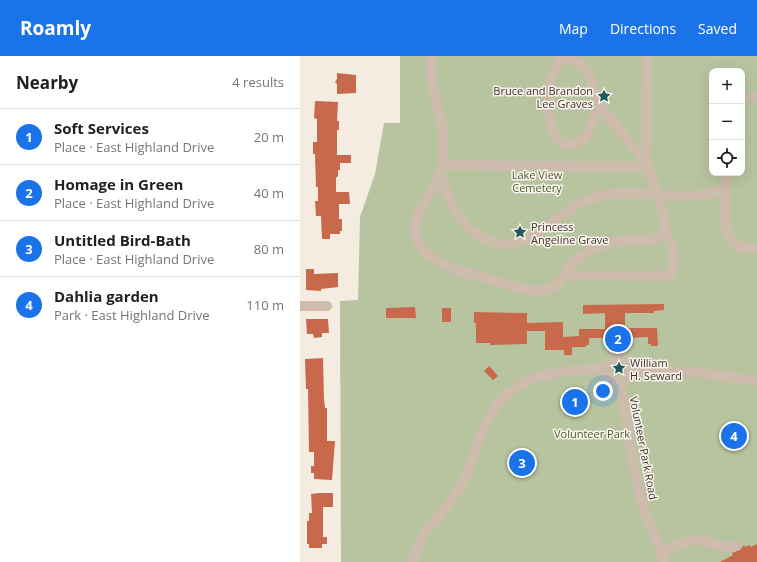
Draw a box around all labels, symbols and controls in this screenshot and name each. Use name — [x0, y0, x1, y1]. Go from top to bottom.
text: Roamly — [20, 15, 91, 41]
text: Map — [559, 19, 588, 38]
text: Directions — [610, 19, 676, 38]
text: Saved — [698, 19, 737, 38]
map controls — [709, 68, 745, 176]
button: + — [709, 68, 745, 104]
text: Nearby — [16, 71, 78, 94]
text: 4 results — [232, 73, 284, 91]
place label: Bruce and Brandon Lee Graves — [493, 83, 593, 111]
place icon: Bruce and Brandon Lee Graves — [596, 88, 612, 104]
button: − — [709, 104, 745, 140]
text: Soft Services — [54, 118, 149, 138]
text: 1 — [25, 128, 33, 146]
text: 20 m — [254, 128, 284, 146]
text: Place · East Highland Drive — [54, 138, 214, 156]
button: locate — [709, 140, 745, 176]
park label: Lake View Cemetery — [512, 167, 563, 195]
text: Homage in Green — [54, 174, 183, 194]
text: 2 — [25, 184, 33, 202]
text: 40 m — [254, 184, 284, 202]
text: Place · East Highland Drive — [54, 194, 214, 212]
place label: Princess Angeline Grave — [531, 219, 608, 247]
place icon: Princess Angeline Grave — [512, 224, 528, 240]
text: Untitled Bird-Bath — [54, 230, 191, 250]
text: 3 — [25, 240, 33, 258]
text: 80 m — [254, 240, 284, 258]
text: Place · East Highland Drive — [54, 250, 214, 268]
text: Dahlia garden — [54, 286, 159, 306]
text: 4 — [25, 296, 33, 314]
text: 110 m — [246, 296, 284, 314]
text: Park · East Highland Drive — [54, 306, 210, 324]
pin: 2 — [605, 324, 631, 354]
place label: William H. Seward — [630, 355, 682, 383]
place icon: William H. Seward — [611, 360, 627, 376]
your location — [593, 381, 613, 401]
pin: 1 — [562, 387, 588, 417]
street label: Volunteer Park Road — [627, 395, 661, 501]
pin: 4 — [721, 421, 747, 451]
park label: Volunteer Park — [554, 426, 630, 441]
pin: 3 — [509, 448, 535, 478]

